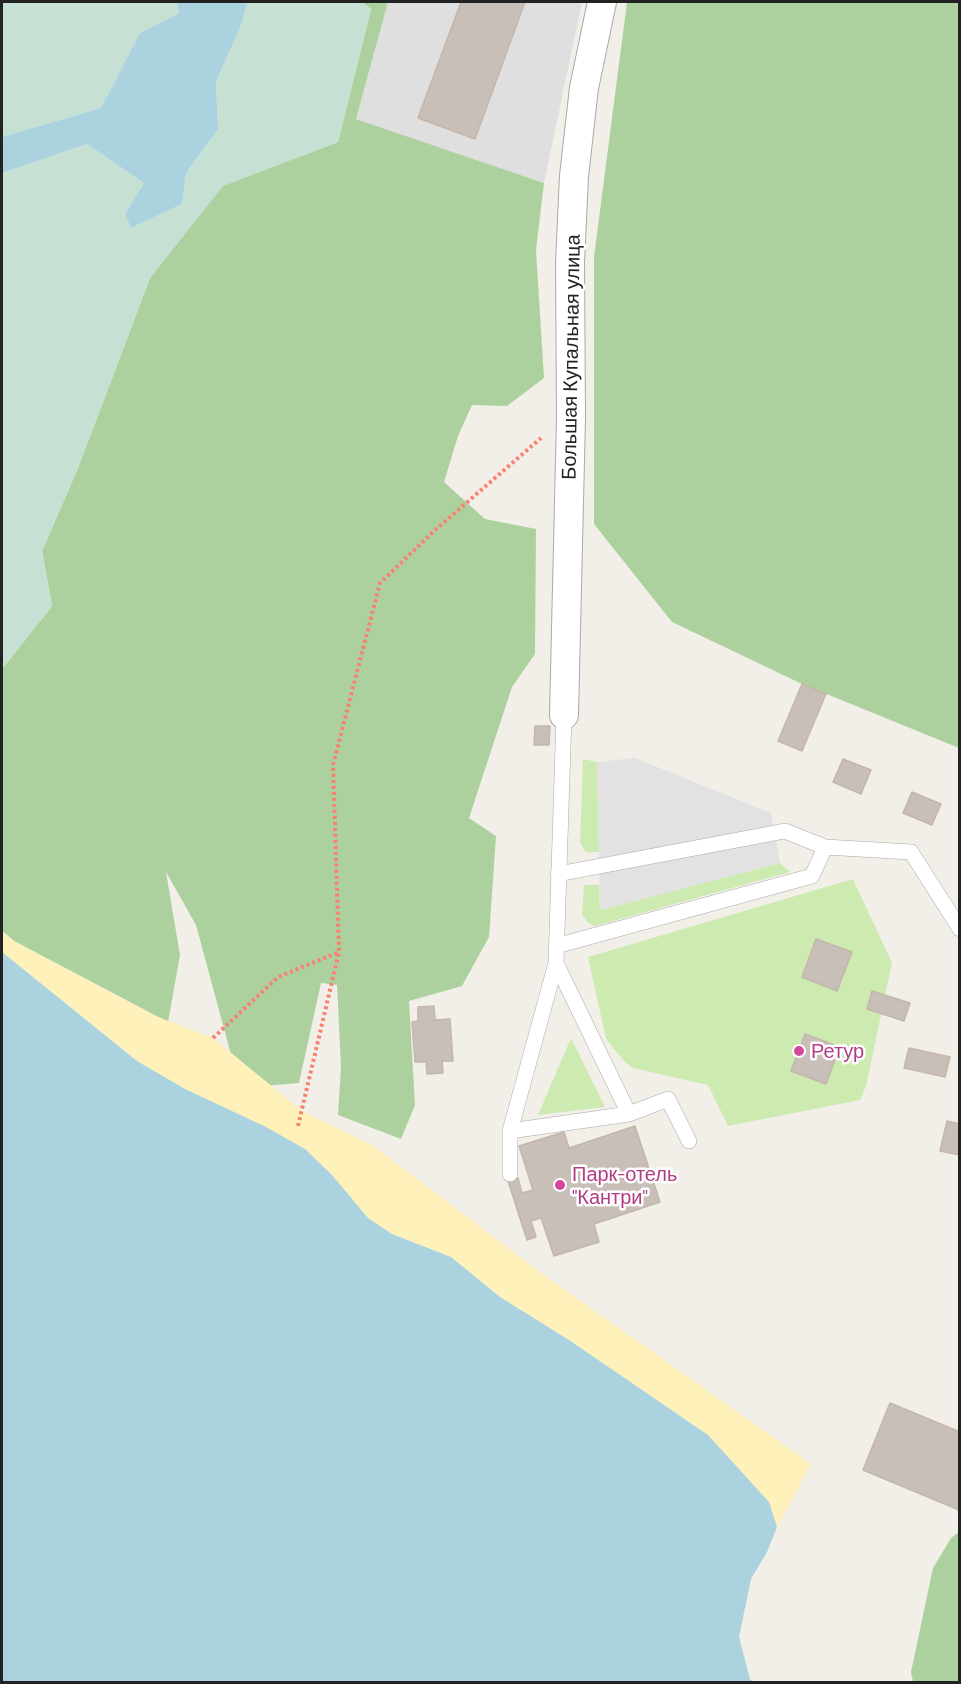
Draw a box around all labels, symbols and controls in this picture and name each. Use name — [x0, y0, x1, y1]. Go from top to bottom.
street label: Большая Купальная улица — [557, 234, 585, 480]
place label: Ретур — [811, 1039, 864, 1063]
marker: Ретур — [792, 1044, 806, 1058]
place label: Парк-отель "Кантри" — [572, 1162, 677, 1209]
marker: Парк-отель "Кантри" — [553, 1178, 567, 1192]

